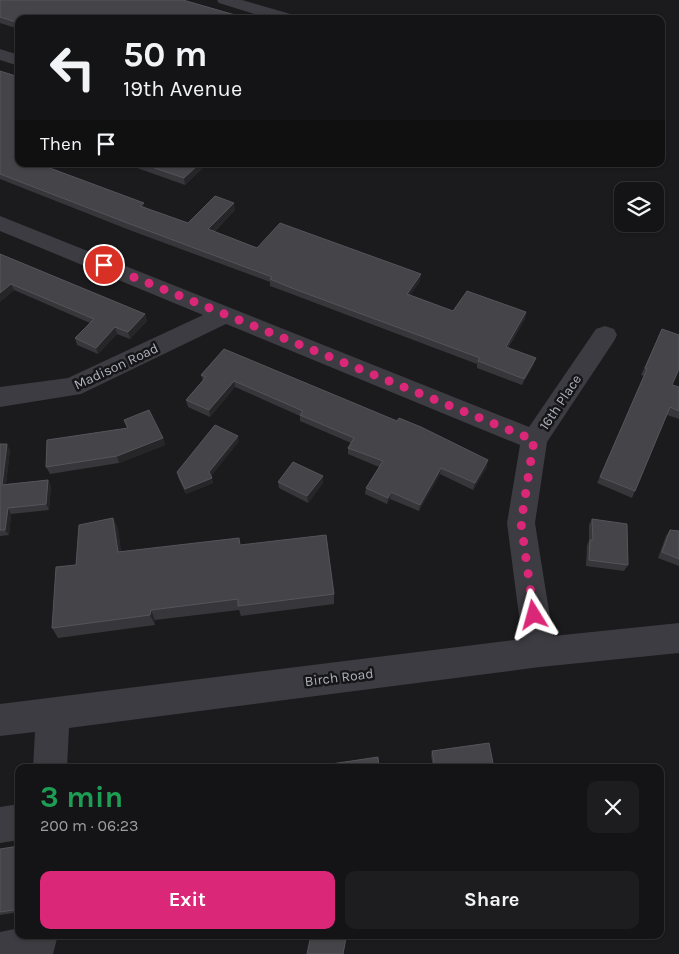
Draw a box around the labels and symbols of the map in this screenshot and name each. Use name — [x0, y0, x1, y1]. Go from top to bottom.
pin — [83, 244, 125, 286]
street label: Madison Road — [71, 340, 161, 393]
street label: 16th Place — [536, 371, 585, 433]
position arrow — [507, 588, 559, 640]
street label: Birch Road — [304, 665, 374, 690]

